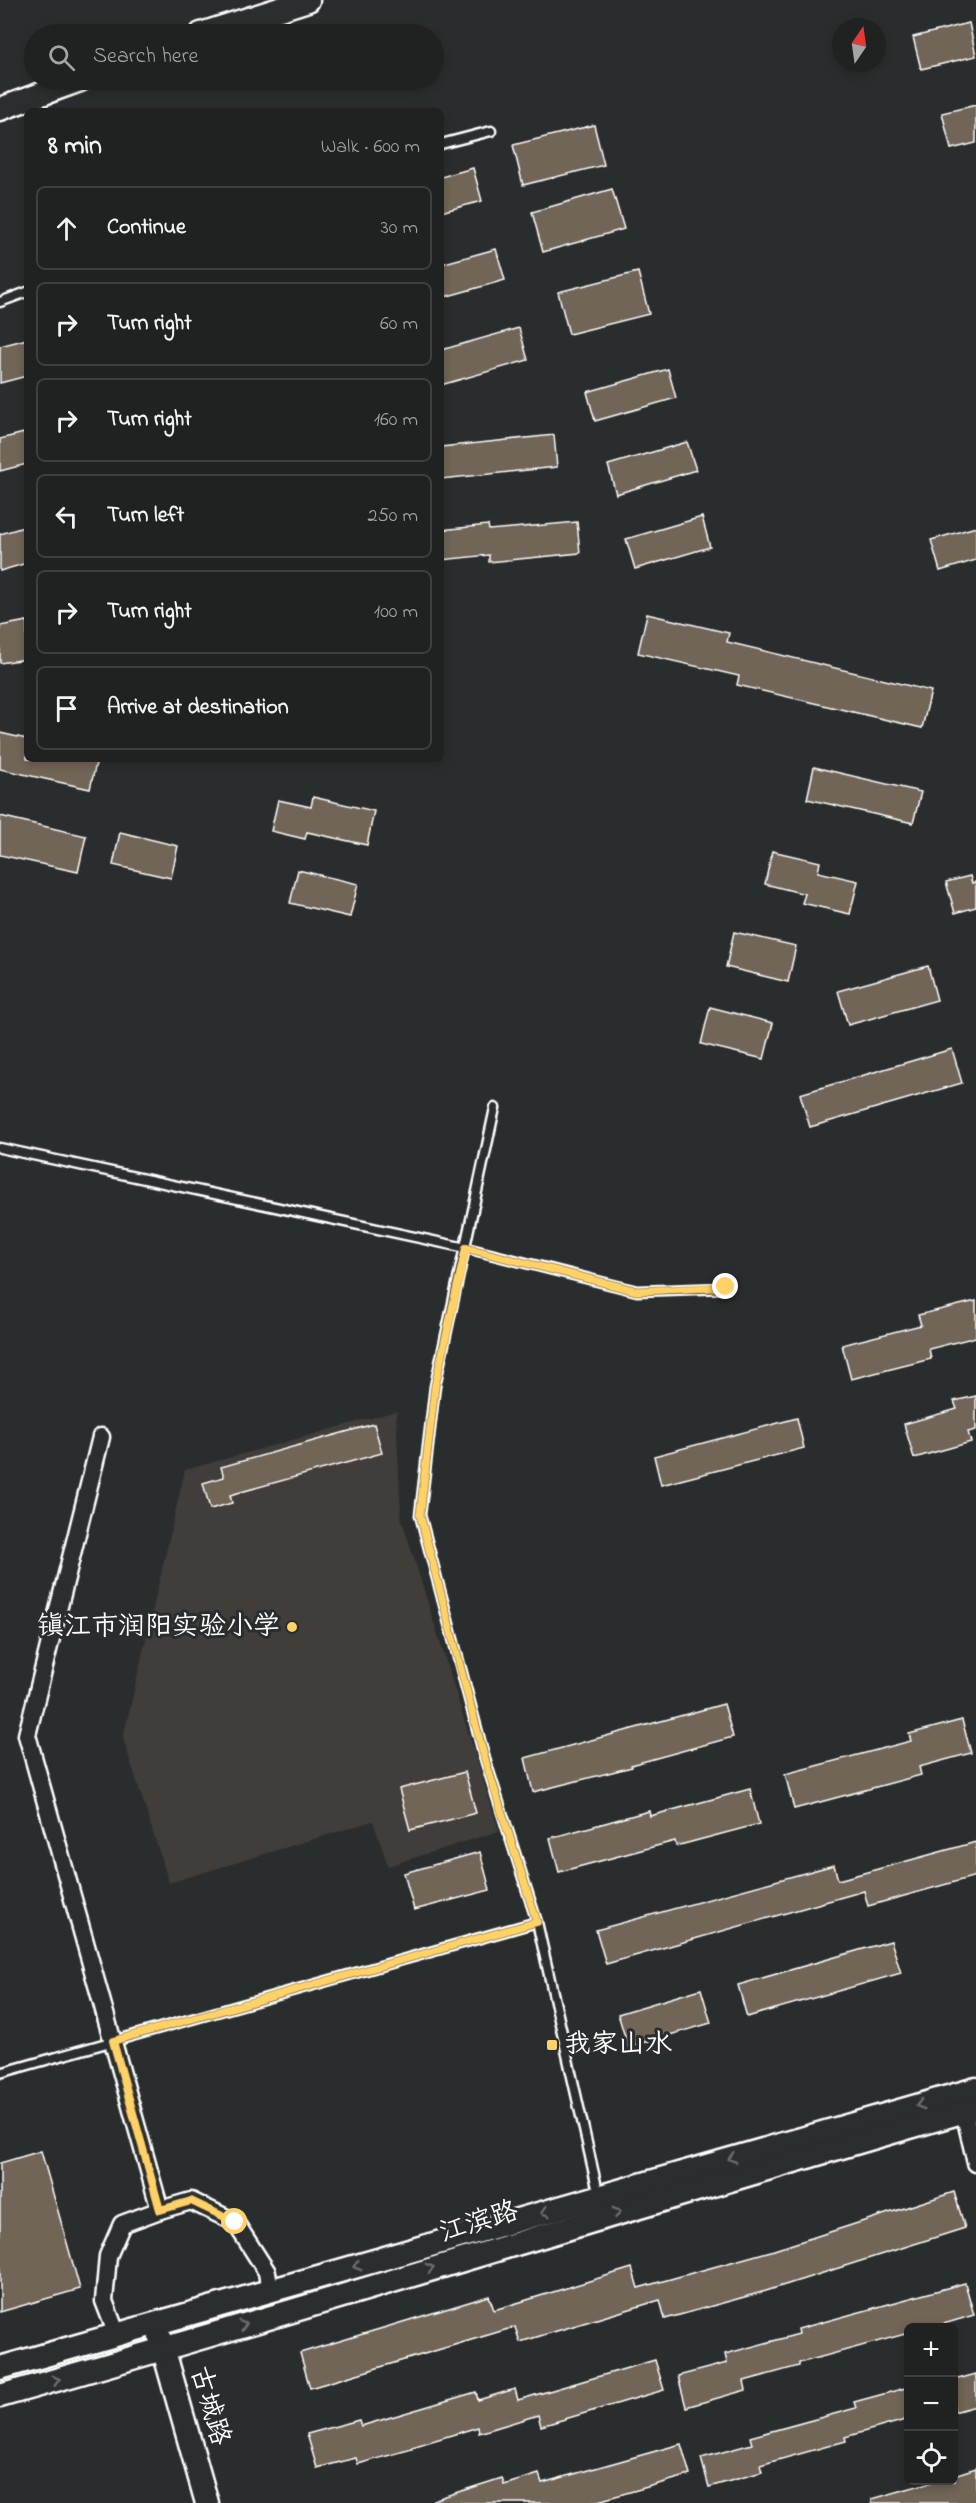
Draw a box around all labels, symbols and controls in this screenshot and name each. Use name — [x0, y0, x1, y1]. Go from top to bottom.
north arrow — [832, 18, 886, 72]
search box — [24, 24, 444, 90]
icon: search — [45, 41, 78, 74]
text: Search here — [93, 41, 198, 73]
text: 8 min — [48, 128, 102, 166]
text: Walk · 600 m — [321, 133, 420, 162]
icon: ahead — [50, 212, 83, 245]
text: Continue — [107, 212, 186, 244]
text: 30 m — [381, 214, 418, 243]
icon: right — [50, 308, 83, 341]
text: Turn right — [107, 308, 192, 340]
text: 60 m — [380, 310, 418, 339]
icon: right — [50, 404, 83, 437]
text: Turn right — [107, 404, 192, 436]
text: 160 m — [374, 406, 418, 435]
icon: left — [50, 500, 83, 533]
text: Turn left — [107, 500, 184, 532]
text: 250 m — [367, 502, 418, 531]
icon: right — [50, 596, 83, 629]
text: Turn right — [107, 596, 192, 628]
text: 100 m — [374, 598, 418, 627]
icon: arrive — [50, 692, 83, 725]
text: Arrive at destination — [107, 692, 289, 724]
route end — [712, 1273, 738, 1299]
place label: 镇江市润阳实验小学 — [37, 1608, 280, 1647]
marker: 镇江市润阳实验小学 — [285, 1620, 299, 1634]
place label: 我家山水 — [564, 2026, 672, 2065]
marker: 我家山水 — [545, 2038, 559, 2052]
one-way arrow — [915, 2098, 926, 2110]
one-way arrow — [727, 2151, 738, 2163]
street label: 江滨路 — [435, 2193, 523, 2253]
one-way arrow — [540, 2205, 551, 2217]
one-way arrow — [612, 2207, 622, 2220]
route start — [221, 2208, 247, 2234]
one-way arrow — [352, 2259, 363, 2271]
one-way arrow — [424, 2263, 435, 2275]
one-way arrow — [237, 2320, 248, 2333]
map controls — [904, 2323, 958, 2485]
button: + — [904, 2323, 958, 2377]
street label: 古城路 — [179, 2362, 239, 2450]
one-way arrow — [50, 2375, 61, 2387]
button: − — [904, 2377, 958, 2431]
button: locate — [904, 2431, 958, 2485]

